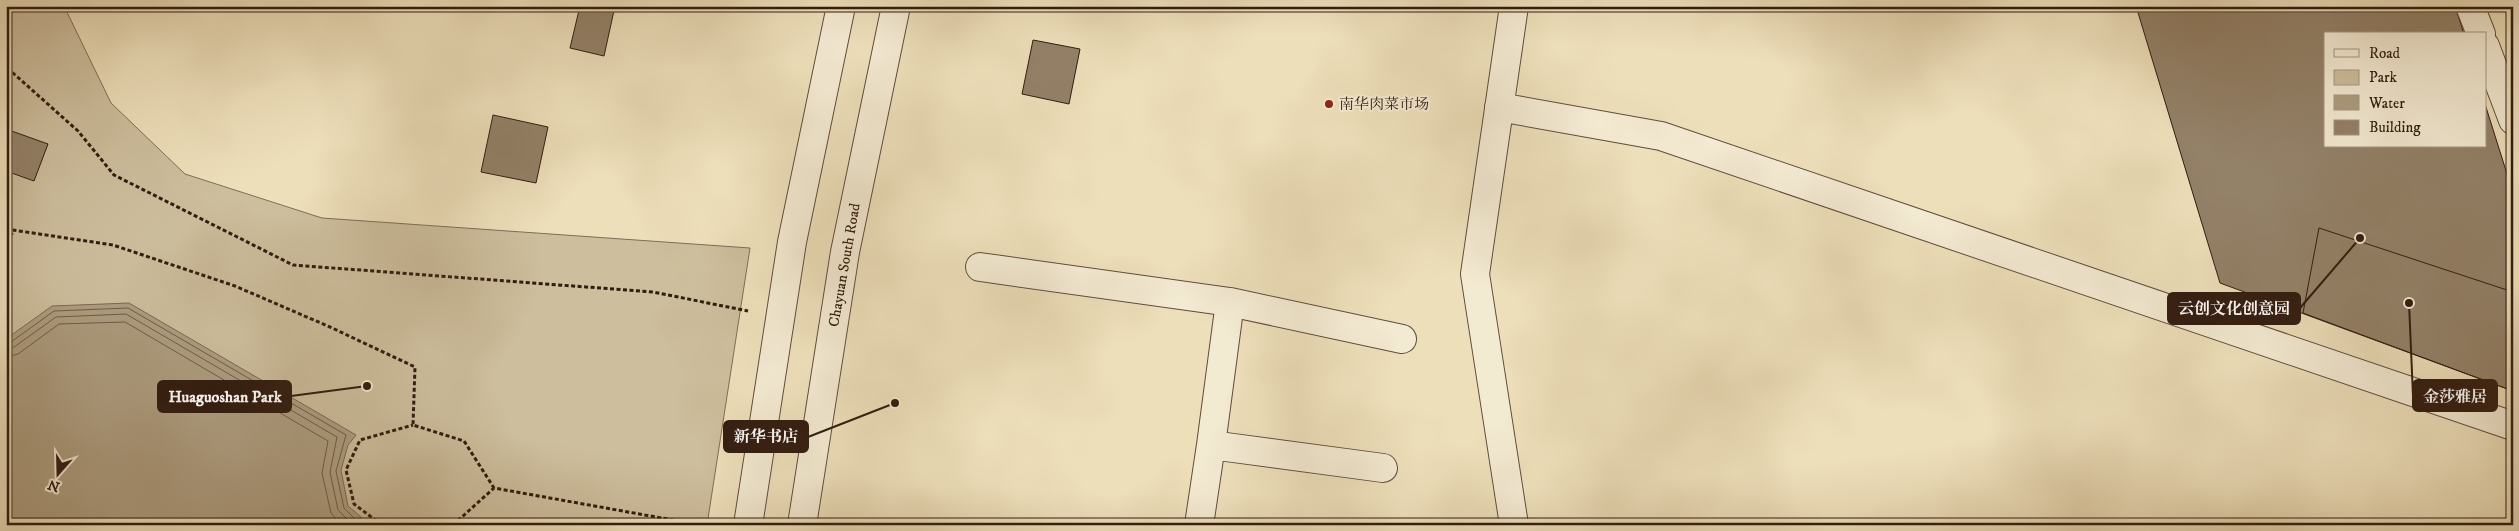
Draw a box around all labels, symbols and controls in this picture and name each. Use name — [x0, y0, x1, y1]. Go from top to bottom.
legend — [2324, 32, 2486, 148]
text: Road — [2369, 44, 2401, 63]
text: Park — [2369, 68, 2398, 87]
text: Water — [2368, 94, 2405, 113]
place label: 南华肉菜市场 — [1339, 95, 1429, 114]
marker: 南华肉菜市场 — [1323, 98, 1335, 110]
text: Building — [2369, 118, 2421, 137]
street label: Chayuan South Road — [824, 201, 865, 328]
callout: 云创文化创意园 — [2168, 293, 2300, 324]
text: 云创文化创意园 — [2178, 299, 2290, 319]
callout: 金莎雅居 — [2413, 380, 2497, 411]
callout: Huaguoshan Park — [158, 381, 291, 412]
text: Huaguoshan Park — [168, 387, 283, 407]
text: 金莎雅居 — [2423, 387, 2487, 407]
callout: 新华书店 — [724, 421, 808, 452]
text: 新华书店 — [734, 427, 798, 447]
north arrow — [32, 448, 82, 498]
text: N — [45, 475, 62, 496]

